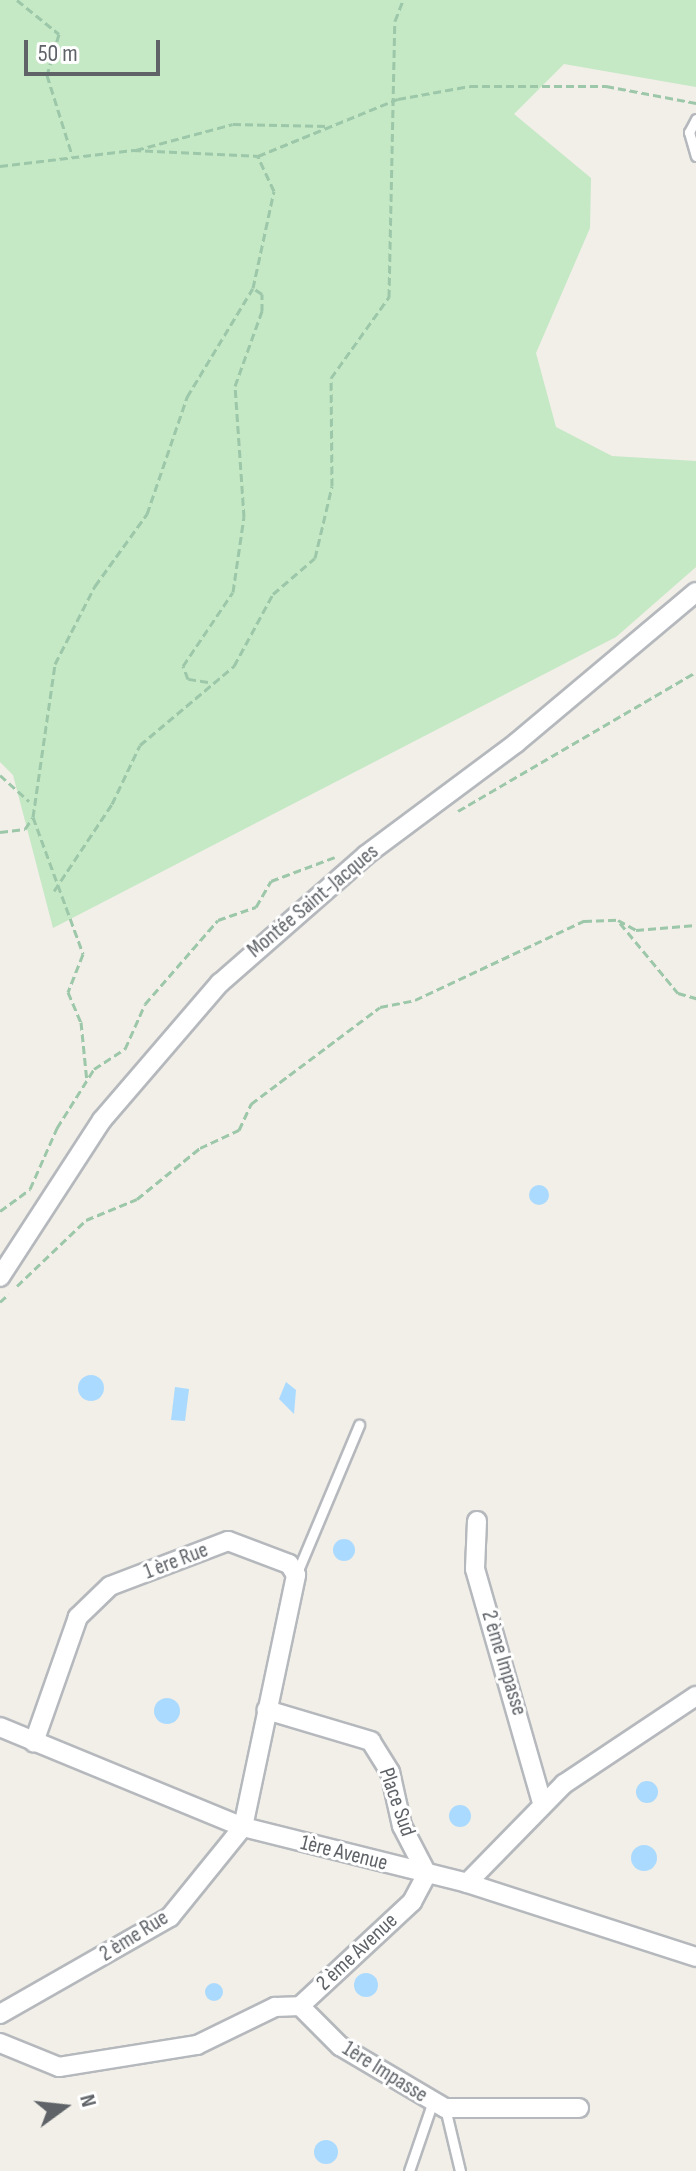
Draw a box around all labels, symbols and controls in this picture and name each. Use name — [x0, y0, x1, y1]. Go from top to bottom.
scale bar — [28, 24, 164, 74]
text: 50 m — [38, 39, 78, 68]
street label: Montée Saint-Jacques — [242, 839, 384, 963]
street label: 1 ère Rue — [140, 1537, 212, 1585]
street label: 2 ème Impasse — [476, 1607, 532, 1719]
street label: Place Sud — [373, 1764, 421, 1840]
street label: 1ère Avenue — [298, 1829, 390, 1877]
street label: 2 ème Rue — [95, 1905, 173, 1967]
street label: 2 ème Avenue — [311, 1908, 403, 1996]
street label: 1ère Impasse — [338, 2036, 432, 2108]
north arrow — [24, 2067, 104, 2147]
text: N — [73, 2091, 102, 2110]

